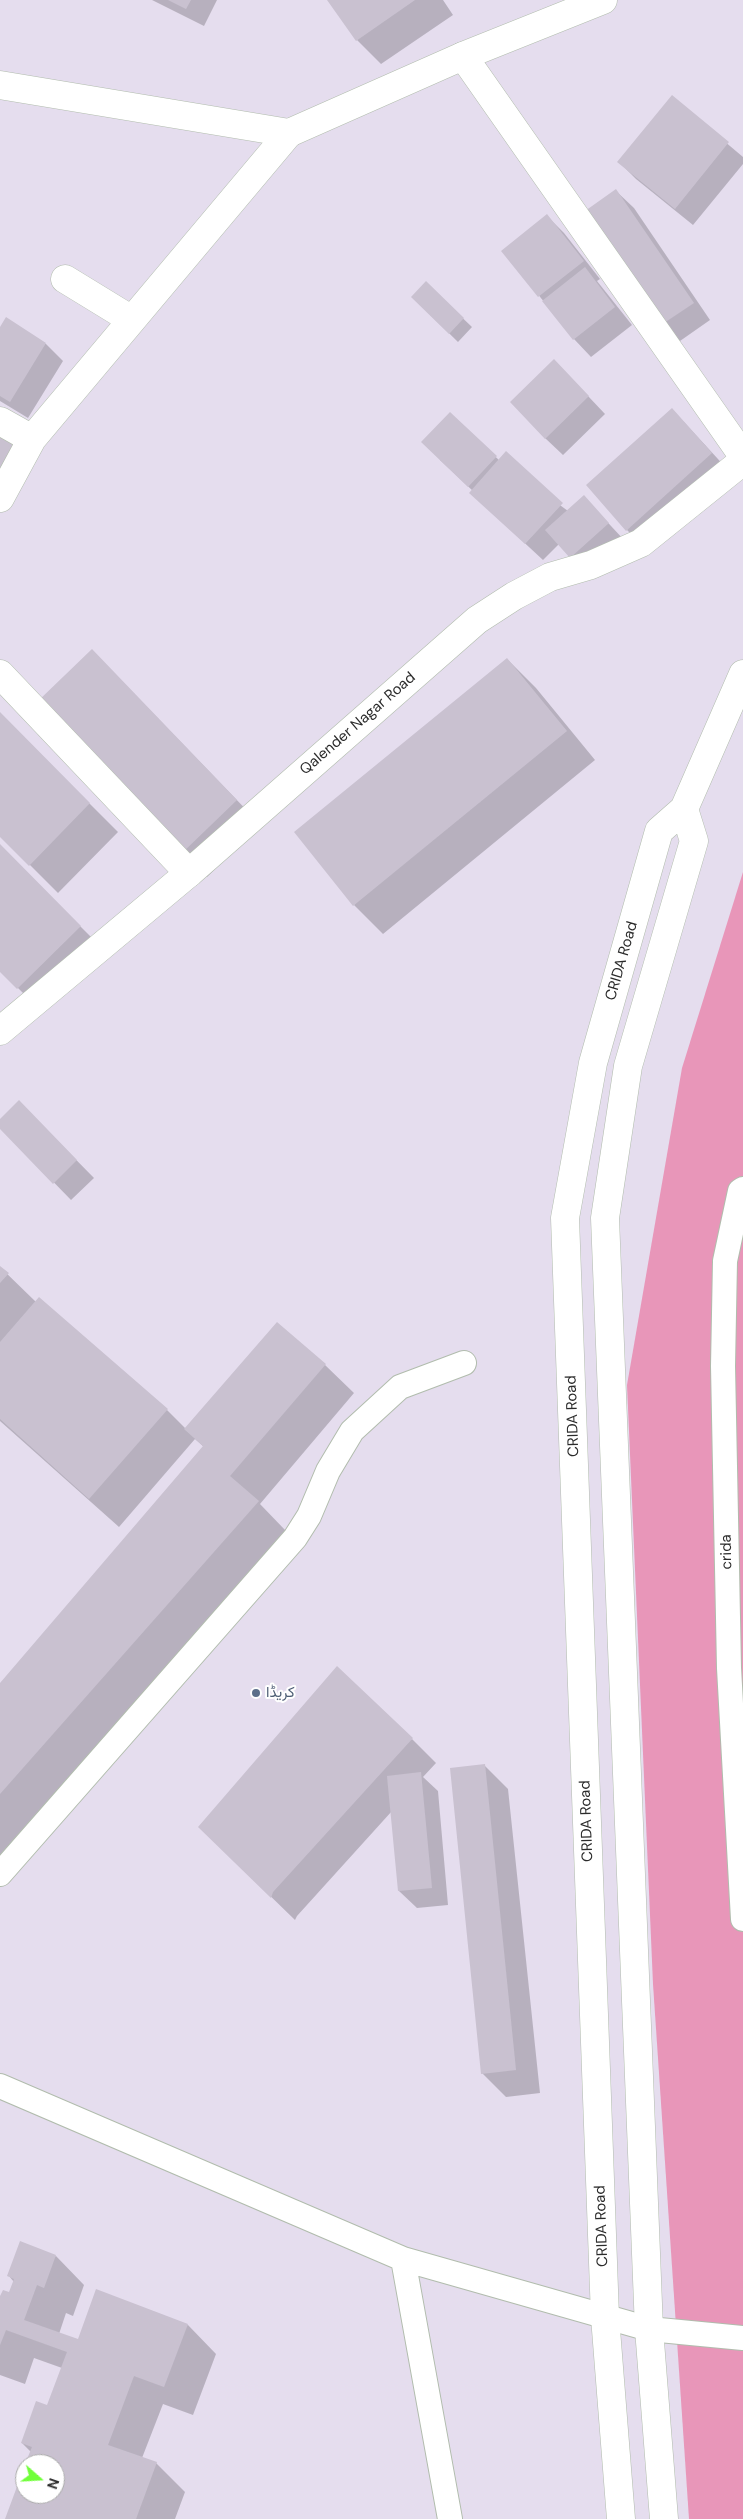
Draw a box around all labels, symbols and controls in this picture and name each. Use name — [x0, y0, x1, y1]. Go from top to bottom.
street label: Qalender Nagar Road — [297, 669, 419, 779]
street label: CRIDA Road — [602, 919, 642, 1003]
street label: CRIDA Road — [563, 1375, 583, 1457]
street label: crida — [718, 1534, 736, 1570]
place label: کریڈا — [266, 1684, 295, 1702]
marker: کریڈا — [250, 1687, 262, 1699]
street label: CRIDA Road — [577, 1780, 597, 1862]
street label: CRIDA Road — [592, 2185, 612, 2267]
north arrow — [15, 2454, 65, 2504]
text: N — [43, 2476, 63, 2491]

